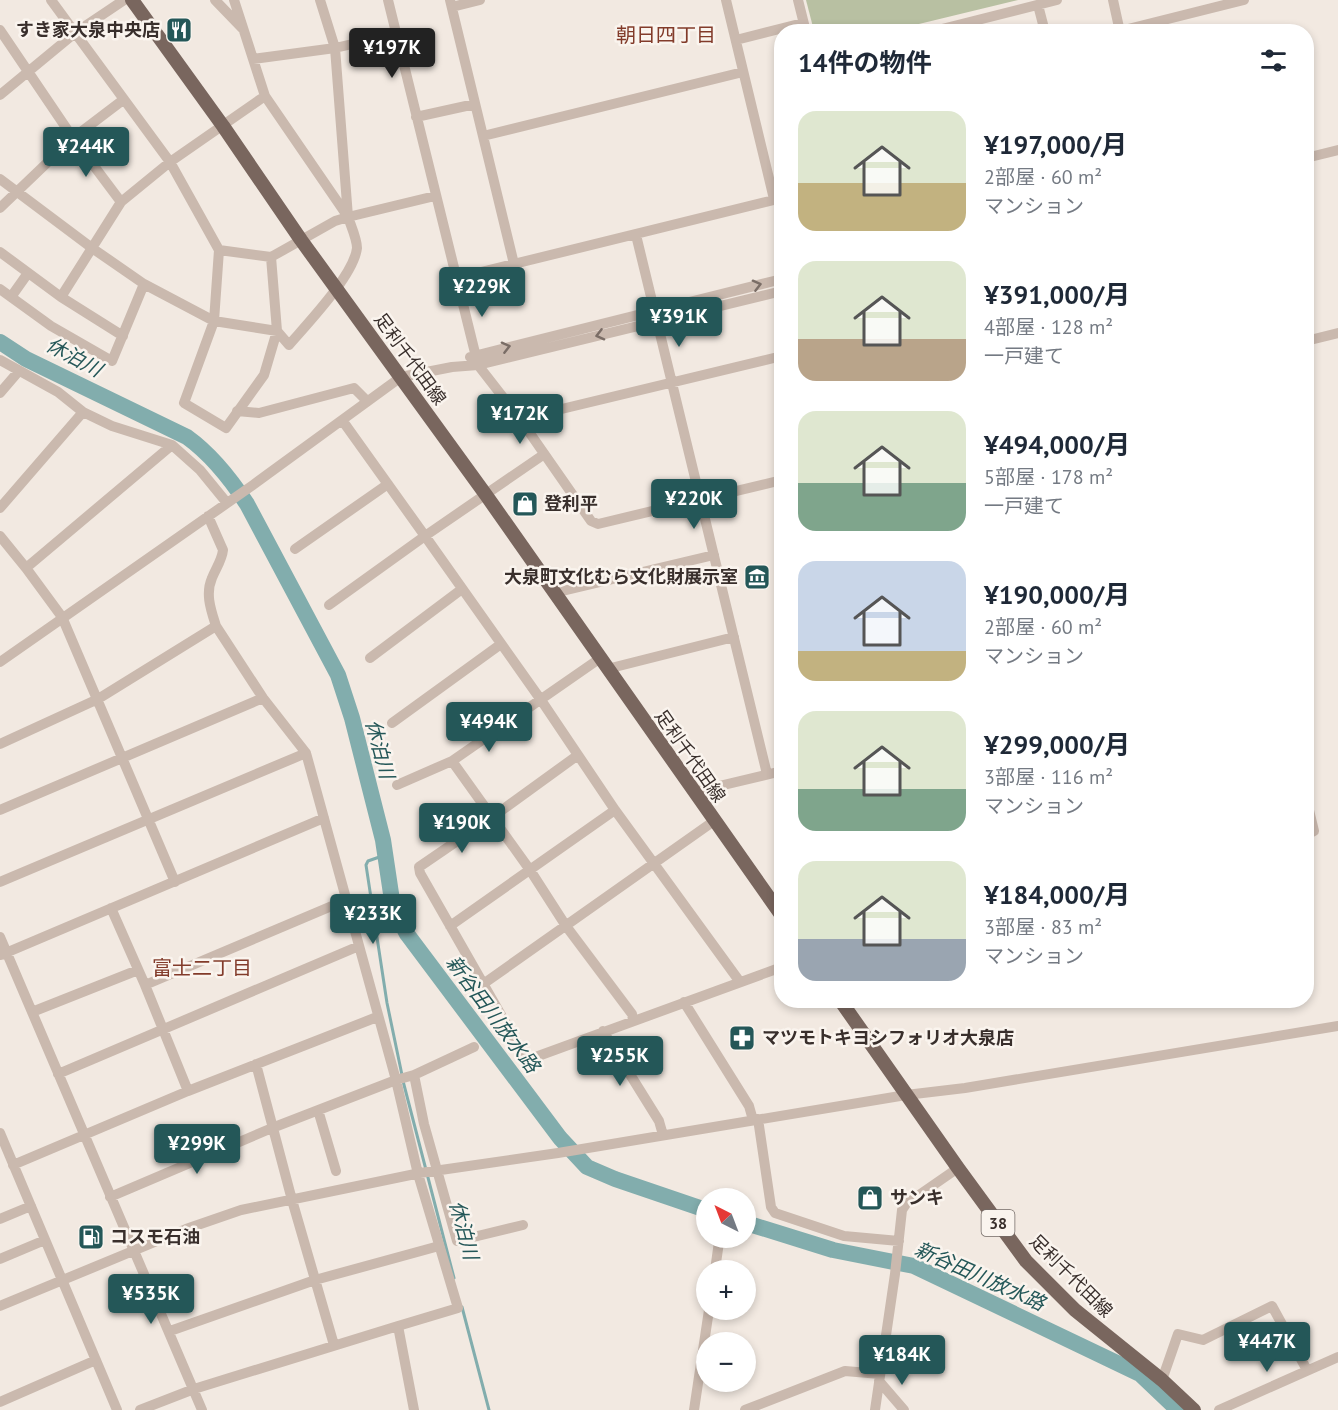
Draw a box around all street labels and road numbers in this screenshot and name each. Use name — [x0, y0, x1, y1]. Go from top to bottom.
street label: 足利千代田線 — [369, 308, 451, 409]
street label: 足利千代田線 — [650, 705, 731, 807]
road number: 38 — [982, 1210, 1014, 1236]
street label: 足利千代田線 — [1025, 1229, 1118, 1322]

